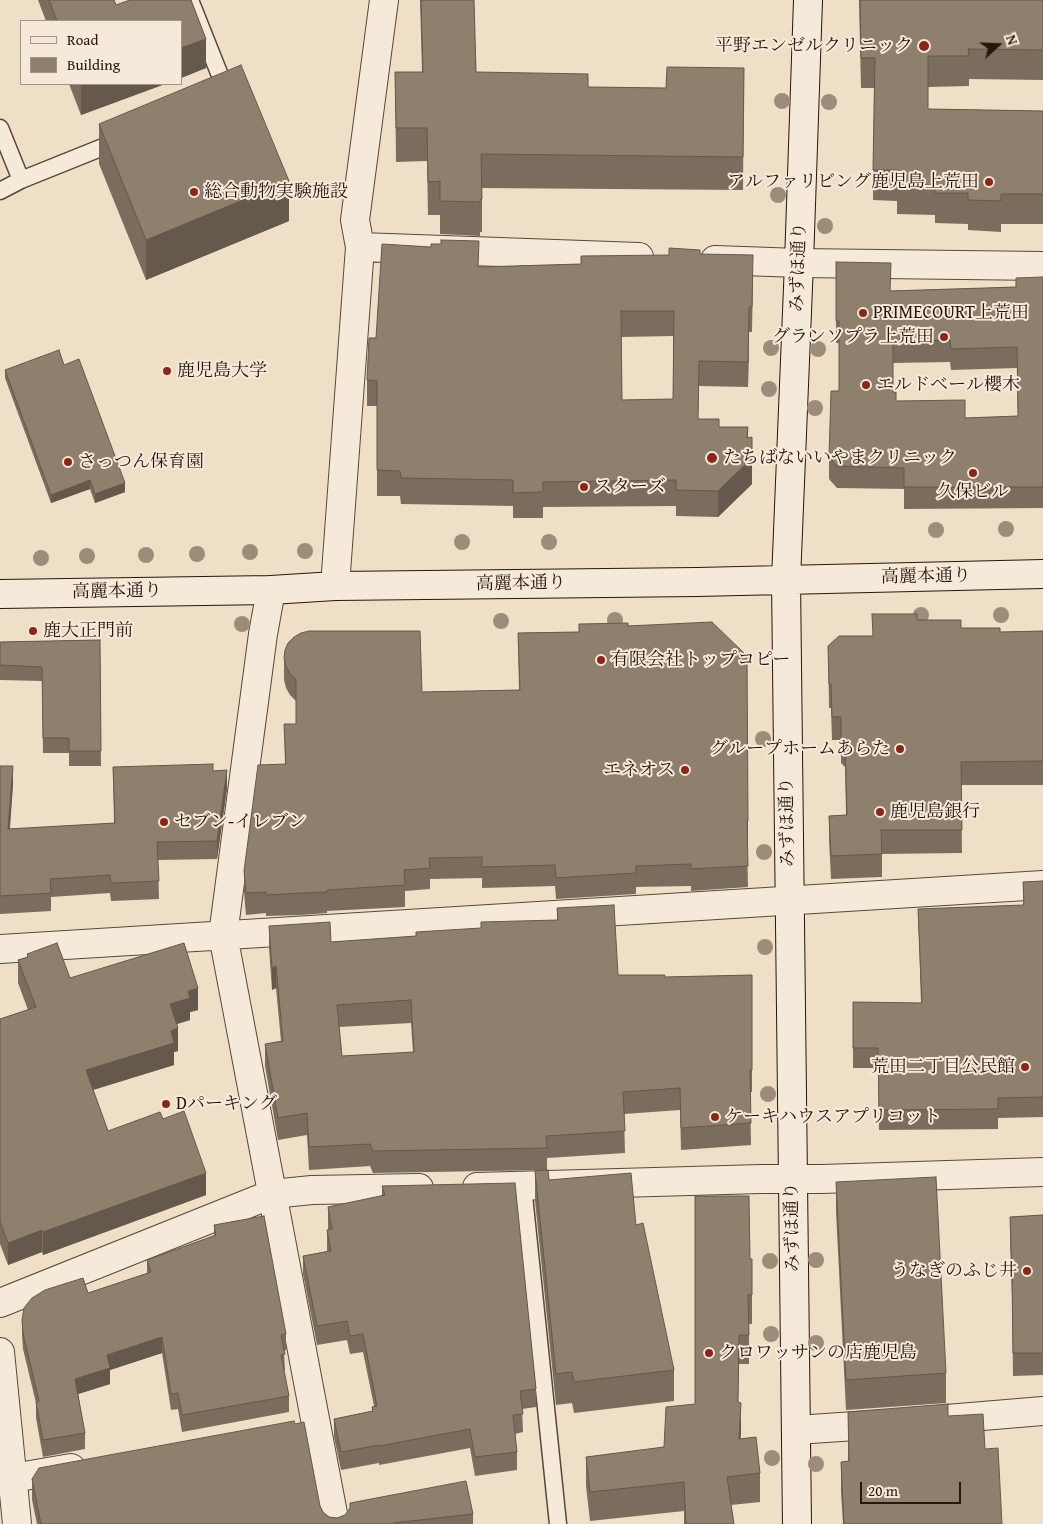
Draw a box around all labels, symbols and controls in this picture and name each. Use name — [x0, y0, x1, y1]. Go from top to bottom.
legend — [20, 20, 182, 85]
north arrow — [973, 20, 1023, 70]
text: Road — [67, 29, 98, 50]
text: N — [1001, 32, 1023, 48]
place label: 平野エンゼルクリニック — [715, 35, 913, 57]
marker: 平野エンゼルクリニック — [917, 39, 931, 53]
text: Building — [67, 54, 120, 75]
place label: アルファリビング鹿児島上荒田 — [727, 171, 979, 193]
marker: アルファリビング鹿児島上荒田 — [983, 176, 995, 188]
place label: 総合動物実験施設 — [204, 181, 348, 203]
marker: 総合動物実験施設 — [188, 186, 200, 198]
street label: みずほ通り — [787, 222, 811, 312]
place label: PRIMECOURT上荒田 — [873, 302, 1029, 324]
marker: PRIMECOURT上荒田 — [857, 307, 869, 319]
place label: グランソプラ上荒田 — [772, 326, 934, 348]
marker: グランソプラ上荒田 — [938, 331, 950, 343]
place label: 鹿児島大学 — [177, 360, 267, 382]
marker: 鹿児島大学 — [161, 365, 173, 377]
place label: エルドベール櫻木 — [876, 374, 1020, 396]
marker: エルドベール櫻木 — [860, 379, 872, 391]
place label: たちばないいやまクリニック — [723, 447, 957, 469]
place label: さっつん保育園 — [78, 451, 204, 473]
marker: たちばないいやまクリニック — [705, 451, 719, 465]
marker: さっつん保育園 — [62, 456, 74, 468]
marker: 久保ビル — [967, 467, 979, 479]
place label: スターズ — [594, 476, 666, 498]
marker: スターズ — [578, 481, 590, 493]
place label: 久保ビル — [937, 481, 1009, 503]
street label: 高麗本通り — [881, 565, 971, 589]
street label: 高麗本通り — [476, 572, 566, 596]
street label: 高麗本通り — [72, 580, 162, 604]
place label: 鹿大正門前 — [43, 620, 133, 642]
marker: 鹿大正門前 — [27, 625, 39, 637]
place label: 有限会社トップコピー — [611, 649, 790, 671]
marker: 有限会社トップコピー — [595, 654, 607, 666]
place label: グループホームあらた — [710, 738, 890, 760]
marker: グループホームあらた — [894, 743, 906, 755]
place label: エネオス — [603, 759, 675, 781]
marker: エネオス — [679, 764, 691, 776]
street label: みずほ通り — [776, 777, 800, 867]
place label: 鹿児島銀行 — [890, 801, 980, 823]
marker: 鹿児島銀行 — [874, 806, 886, 818]
place label: セブン-イレブン — [174, 811, 306, 833]
marker: セブン-イレブン — [158, 816, 170, 828]
place label: 荒田二丁目公民館 — [871, 1056, 1015, 1078]
marker: 荒田二丁目公民館 — [1019, 1061, 1031, 1073]
place label: Dパーキング — [176, 1093, 277, 1115]
marker: Dパーキング — [160, 1098, 172, 1110]
place label: ケーキハウスアプリコット — [725, 1106, 941, 1128]
marker: ケーキハウスアプリコット — [709, 1111, 721, 1123]
street label: みずほ通り — [781, 1182, 805, 1272]
place label: うなぎのふじ井 — [891, 1260, 1017, 1282]
marker: うなぎのふじ井 — [1021, 1265, 1033, 1277]
place label: クロワッサンの店鹿児島 — [719, 1342, 917, 1364]
marker: クロワッサンの店鹿児島 — [703, 1347, 715, 1359]
scale bar — [863, 1472, 964, 1504]
text: 20 m — [868, 1480, 898, 1501]

